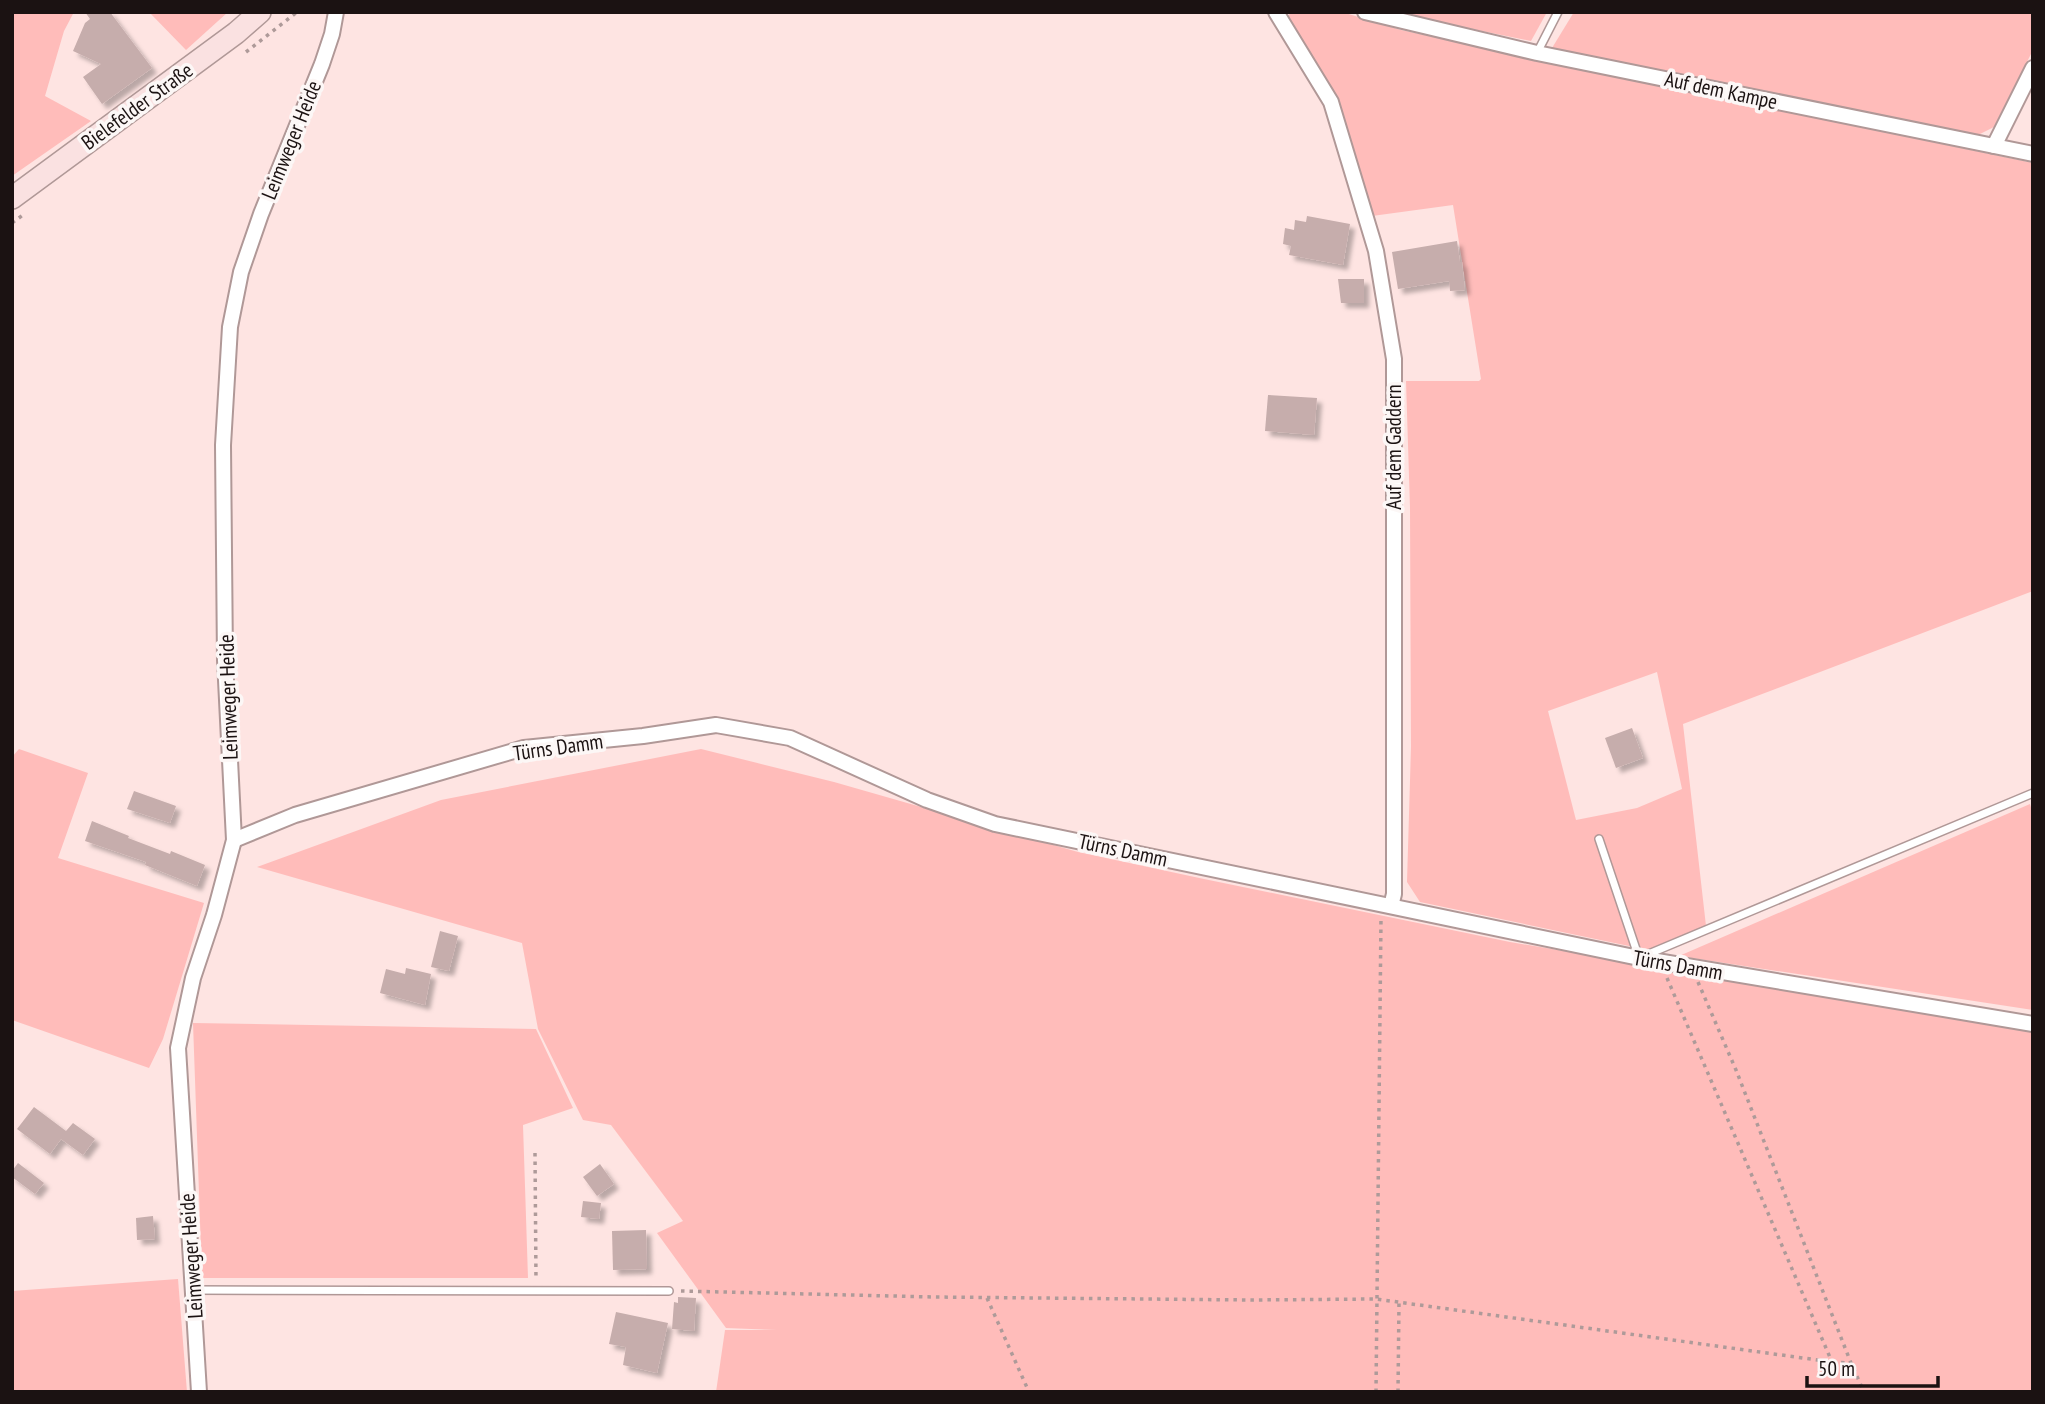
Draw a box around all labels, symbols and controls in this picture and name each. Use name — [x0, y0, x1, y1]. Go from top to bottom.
street label: Bielefelder Straße — [76, 56, 198, 156]
street label: Auf dem Kampe — [1662, 65, 1780, 115]
street label: Leimweger Heide — [255, 77, 327, 203]
street label: Auf dem Gaddern — [1380, 384, 1407, 510]
street label: Leimweger Heide — [212, 634, 244, 760]
street label: Türns Damm — [511, 727, 605, 767]
street label: Türns Damm — [1076, 827, 1170, 873]
street label: Türns Damm — [1631, 944, 1725, 986]
street label: Leimweger Heide — [173, 1192, 209, 1320]
scale bar — [1807, 1344, 1938, 1388]
text: 50 m — [1818, 1355, 1855, 1382]

